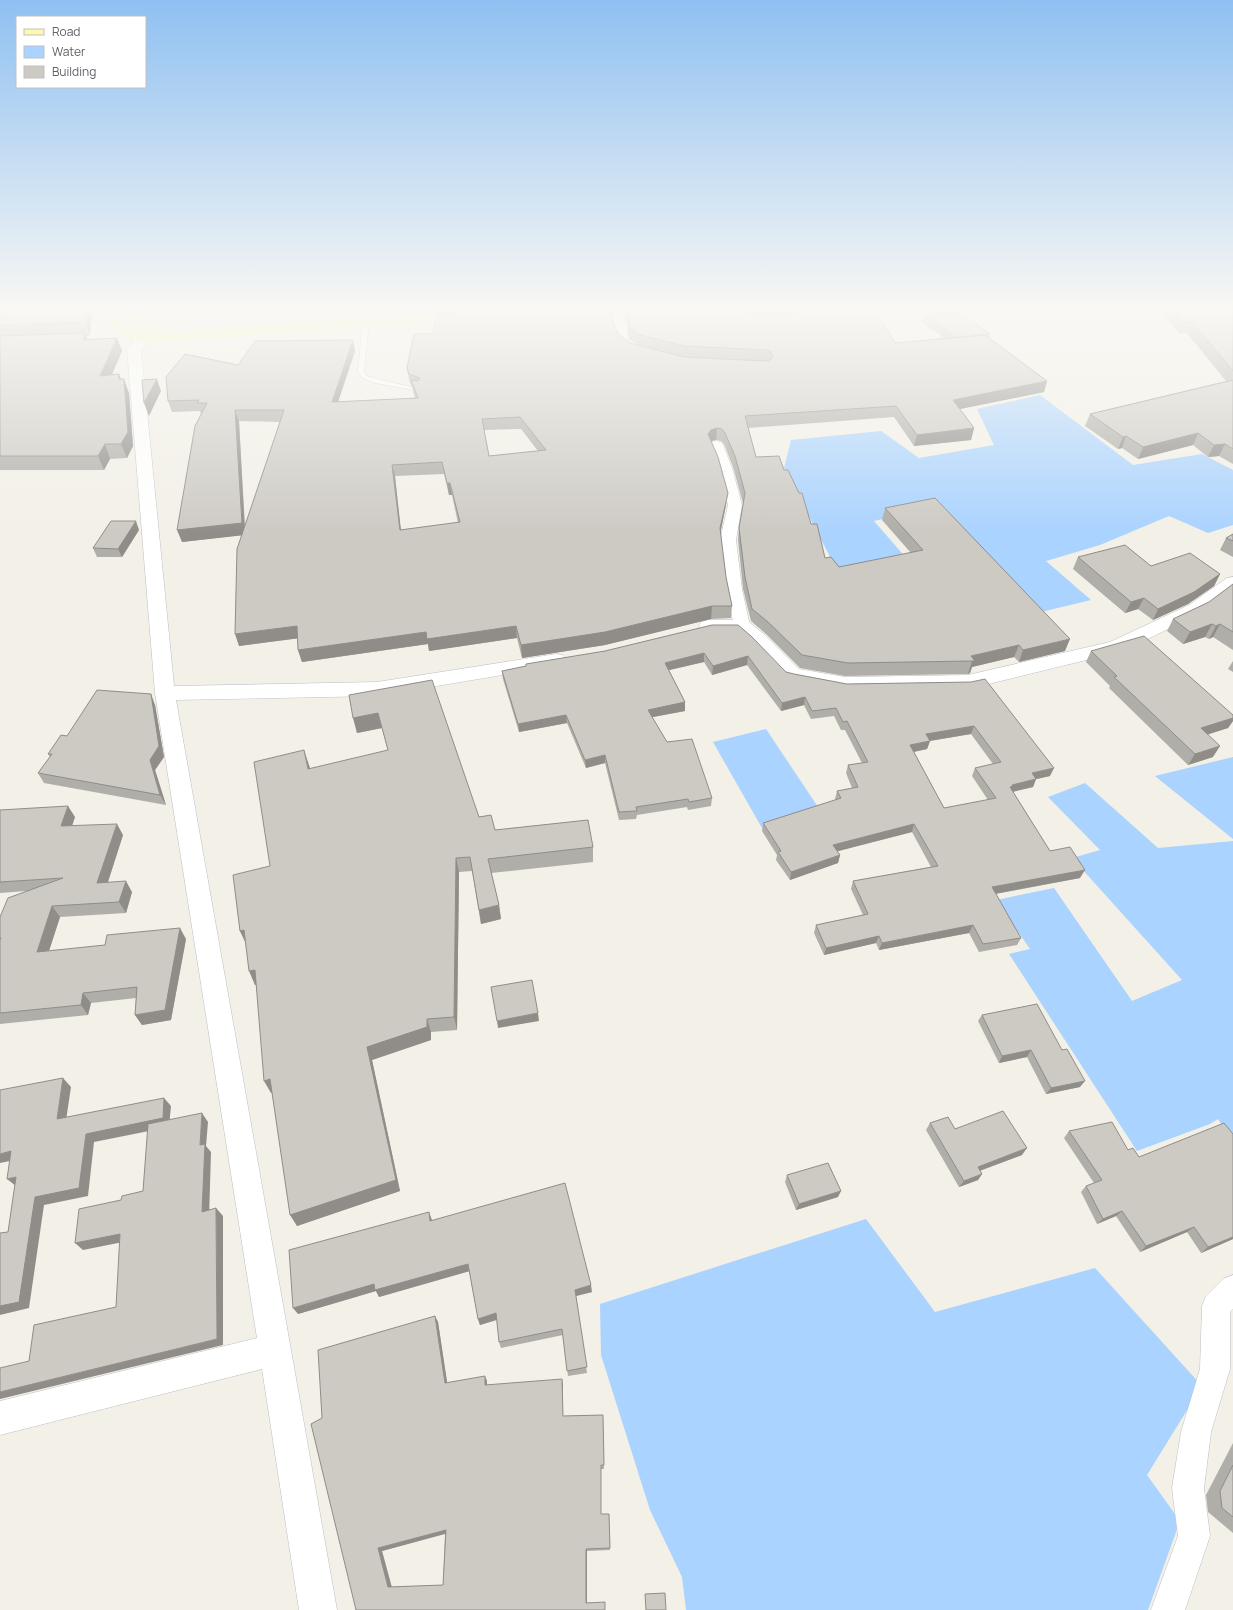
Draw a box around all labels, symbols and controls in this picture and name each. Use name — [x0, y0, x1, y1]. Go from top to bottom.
legend — [16, 16, 146, 88]
text: Road — [52, 23, 80, 40]
text: Water — [52, 43, 86, 60]
text: Building — [52, 63, 96, 80]

